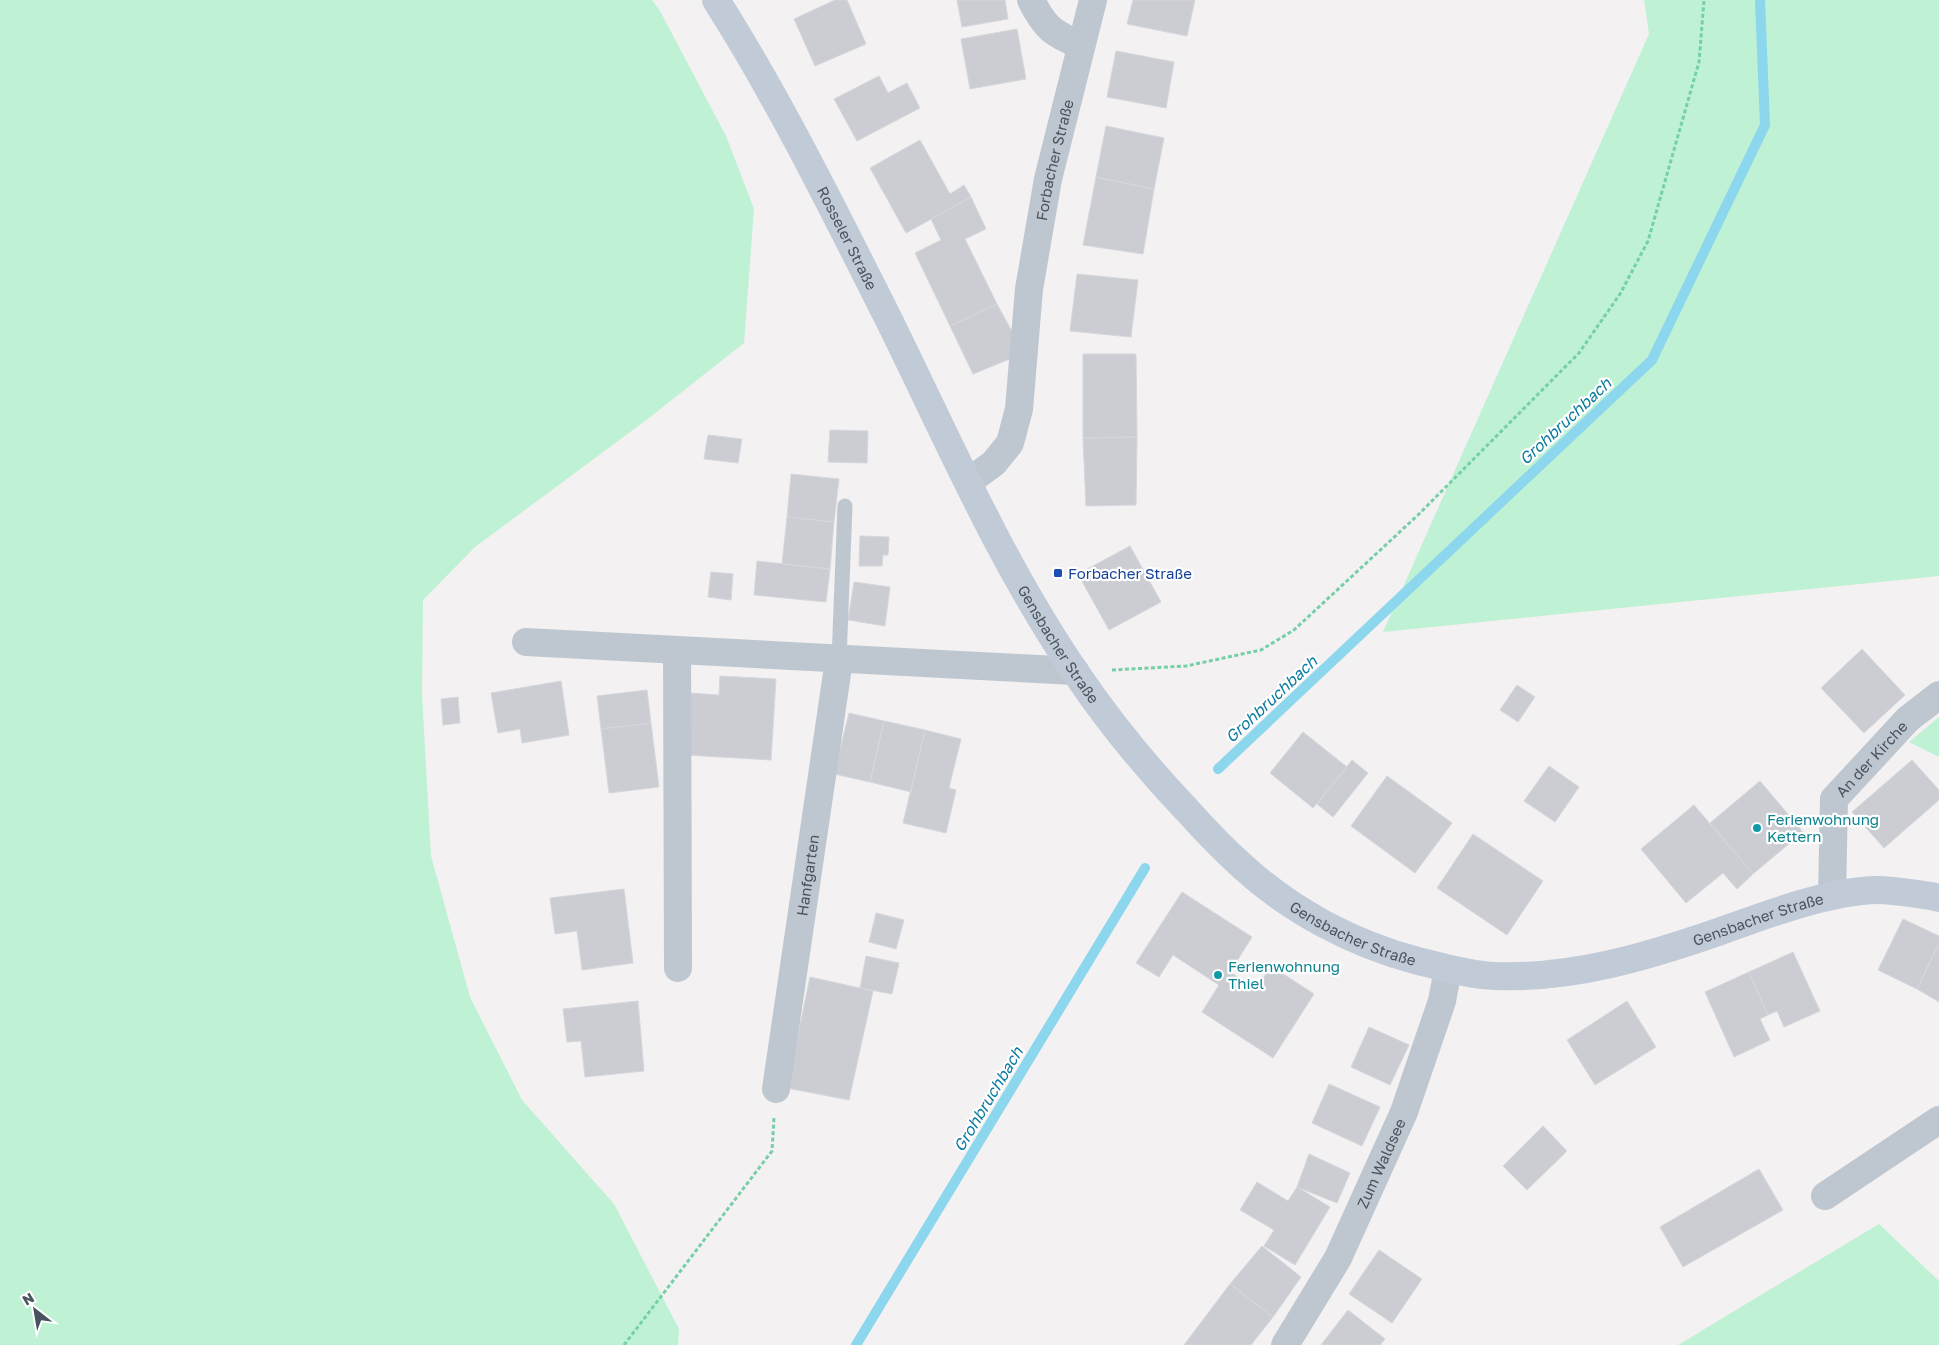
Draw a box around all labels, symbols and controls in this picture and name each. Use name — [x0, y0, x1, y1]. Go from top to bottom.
street label: Forbacher Straße — [1032, 97, 1077, 222]
street label: Rosseler Straße — [814, 183, 881, 293]
water label: Grohbruchbach — [1515, 372, 1616, 469]
place label: Forbacher Straße — [1068, 564, 1192, 582]
marker: Forbacher Straße — [1052, 567, 1064, 579]
street label: Gensbacher Straße — [1014, 582, 1103, 707]
water label: Grohbruchbach — [1221, 650, 1322, 747]
street label: An der Kirche — [1832, 717, 1911, 800]
place label: Ferienwohnung Kettern — [1767, 810, 1879, 845]
marker: Ferienwohnung Kettern — [1751, 822, 1763, 834]
street label: Hanfgarten — [793, 833, 822, 917]
street label: Gensbacher Straße — [1690, 889, 1825, 949]
street label: Gensbacher Straße — [1287, 897, 1418, 969]
place label: Ferienwohnung Thiel — [1228, 957, 1340, 992]
marker: Ferienwohnung Thiel — [1212, 969, 1224, 981]
water label: Grohbruchbach — [949, 1042, 1028, 1155]
street label: Zum Waldsee — [1353, 1115, 1409, 1211]
north arrow — [10, 1285, 60, 1335]
text: N — [19, 1288, 37, 1308]

